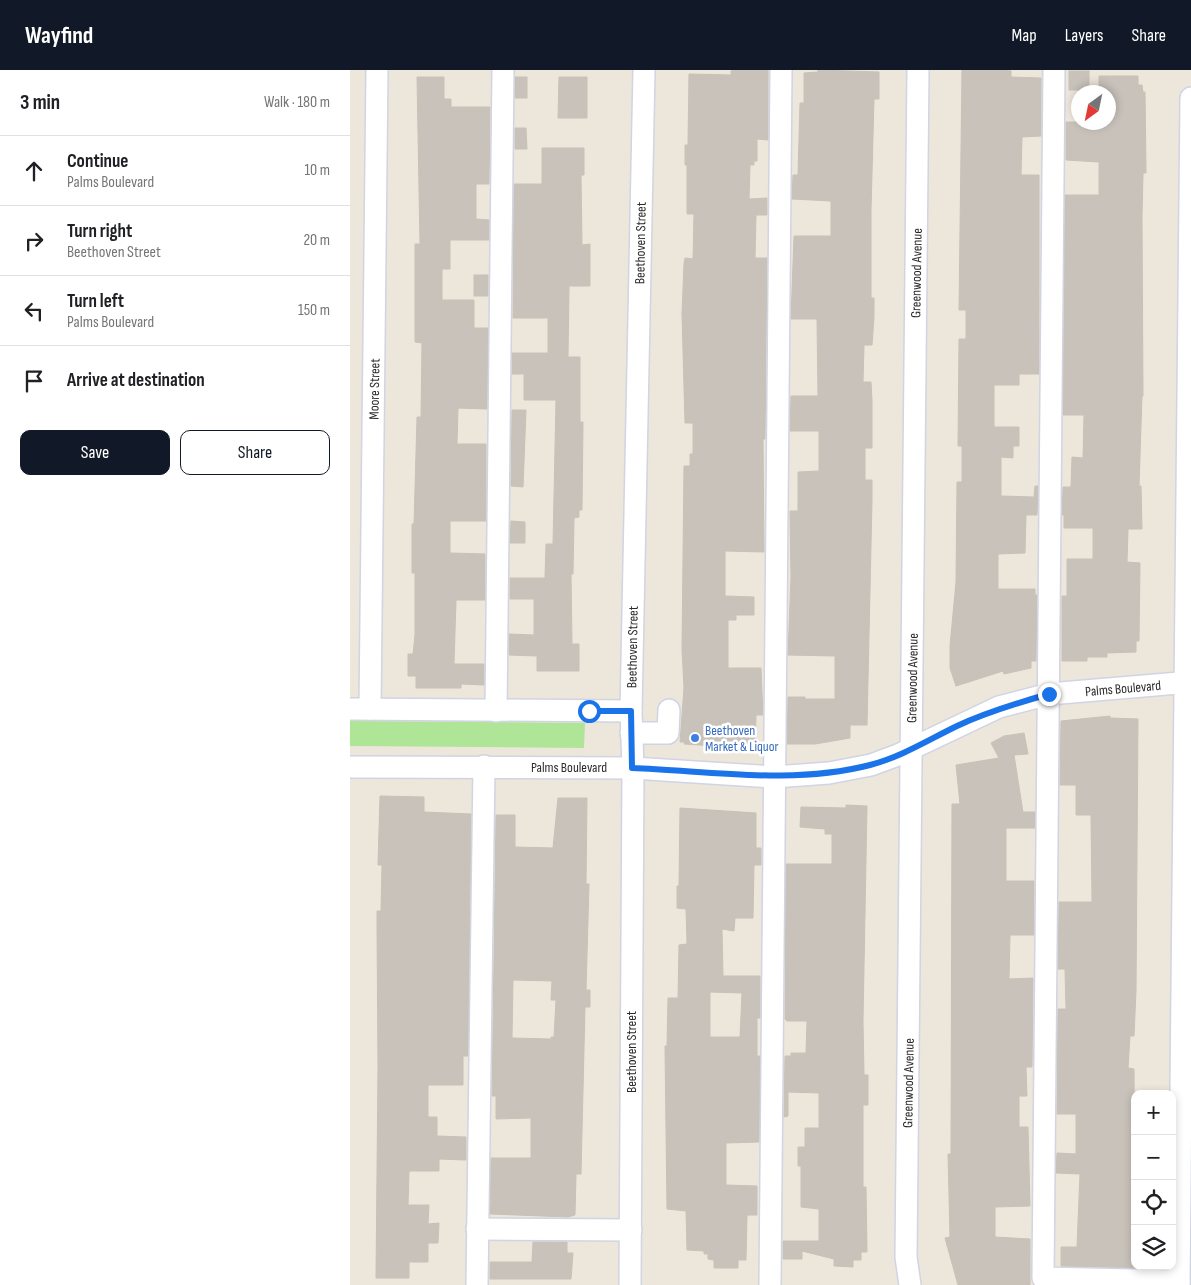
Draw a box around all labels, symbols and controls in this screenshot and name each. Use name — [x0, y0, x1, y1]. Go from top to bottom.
text: Wayfind — [25, 21, 93, 50]
text: Map — [1012, 25, 1037, 46]
text: Layers — [1065, 25, 1104, 46]
text: Share — [1132, 25, 1166, 46]
north arrow — [1071, 85, 1116, 130]
text: 3 min — [20, 90, 60, 115]
text: Walk · 180 m — [264, 93, 330, 112]
text: Continue — [67, 150, 128, 173]
icon: ahead — [20, 157, 48, 185]
text: 10 m — [304, 161, 330, 180]
text: Palms Boulevard — [67, 173, 154, 192]
street label: Beethoven Street — [631, 202, 650, 284]
text: Turn right — [67, 220, 132, 243]
icon: right — [20, 227, 48, 255]
street label: Greenwood Avenue — [907, 228, 926, 318]
text: 20 m — [303, 231, 330, 250]
text: Beethoven Street — [67, 243, 161, 262]
text: Turn left — [67, 290, 124, 313]
icon: left — [20, 297, 48, 325]
text: 150 m — [298, 301, 330, 320]
text: Palms Boulevard — [67, 313, 154, 332]
street label: Moore Street — [365, 358, 384, 420]
icon: arrive — [20, 367, 48, 395]
text: Arrive at destination — [67, 369, 205, 392]
button: Save — [20, 430, 170, 475]
button: Share — [180, 430, 330, 475]
street label: Beethoven Street — [623, 606, 642, 688]
street label: Greenwood Avenue — [903, 633, 922, 723]
street label: Palms Boulevard — [1084, 677, 1162, 700]
route end — [1038, 683, 1061, 706]
route start — [578, 700, 601, 723]
place label: Beethoven Market & Liquor — [705, 722, 779, 755]
marker: Beethoven Market & Liquor — [689, 732, 701, 744]
street label: Palms Boulevard — [531, 759, 607, 776]
street label: Beethoven Street — [623, 1011, 640, 1093]
street label: Greenwood Avenue — [899, 1038, 918, 1128]
map controls — [1131, 1090, 1176, 1270]
button: + — [1131, 1090, 1176, 1135]
button: − — [1131, 1135, 1176, 1180]
button: locate — [1131, 1180, 1176, 1225]
button: layers — [1131, 1225, 1176, 1270]

